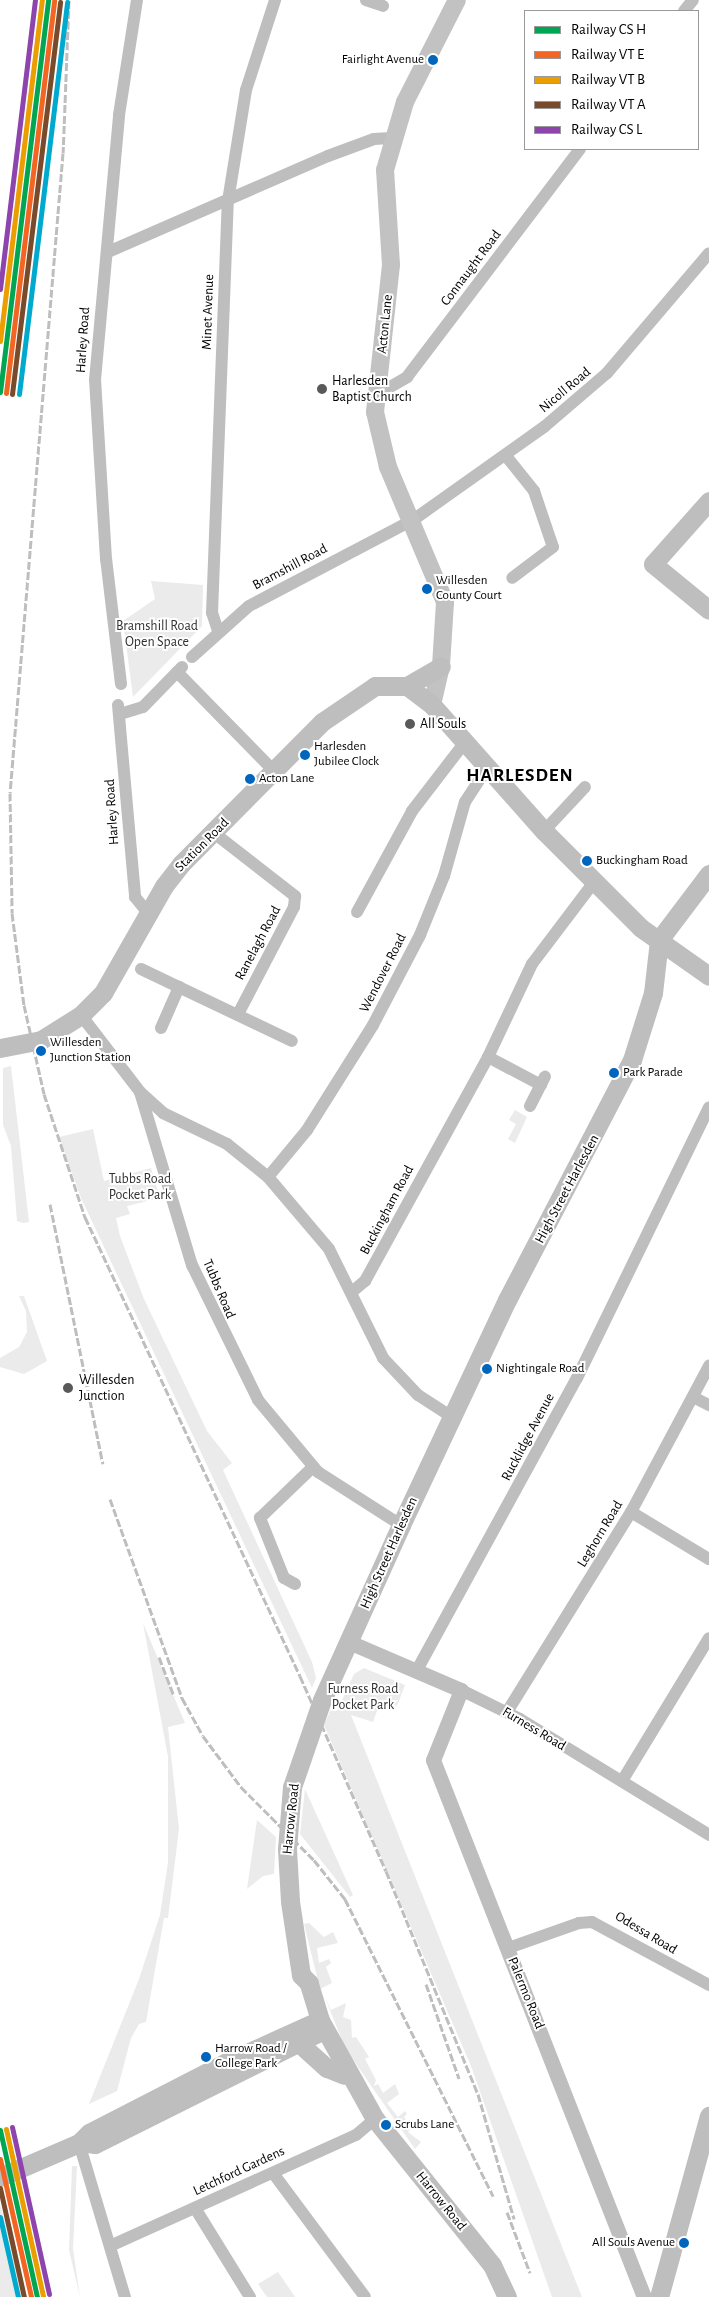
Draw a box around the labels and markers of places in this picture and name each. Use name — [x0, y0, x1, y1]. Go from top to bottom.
place label: Fairlight Avenue — [342, 52, 424, 68]
marker: Fairlight Avenue — [428, 55, 438, 65]
place label: Harlesden Baptist Church — [332, 373, 412, 406]
marker: Harlesden Baptist Church — [316, 383, 328, 395]
place label: Willesden County Court — [436, 574, 502, 605]
marker: Willesden County Court — [422, 584, 432, 594]
place label: All Souls — [420, 716, 466, 732]
marker: All Souls — [404, 718, 416, 730]
place label: Harlesden Jubilee Clock — [314, 740, 379, 771]
marker: Harlesden Jubilee Clock — [300, 750, 310, 760]
place label: Acton Lane — [259, 771, 314, 787]
marker: Acton Lane — [245, 774, 255, 784]
place label: Buckingham Road — [596, 853, 688, 869]
marker: Buckingham Road — [582, 856, 592, 866]
place label: Willesden Junction Station — [50, 1036, 131, 1067]
marker: Willesden Junction Station — [36, 1046, 46, 1056]
place label: Park Parade — [623, 1065, 683, 1081]
marker: Park Parade — [609, 1068, 619, 1078]
place label: Nightingale Road — [496, 1361, 584, 1377]
marker: Nightingale Road — [482, 1364, 492, 1374]
place label: Willesden Junction — [79, 1372, 134, 1404]
marker: Willesden Junction — [61, 1381, 75, 1395]
place label: Harrow Road / College Park — [215, 2042, 287, 2073]
marker: Harrow Road / College Park — [201, 2052, 211, 2062]
place label: Scrubs Lane — [395, 2117, 454, 2133]
marker: Scrubs Lane — [381, 2120, 391, 2130]
place label: All Souls Avenue — [592, 2235, 675, 2251]
marker: All Souls Avenue — [679, 2238, 689, 2248]

